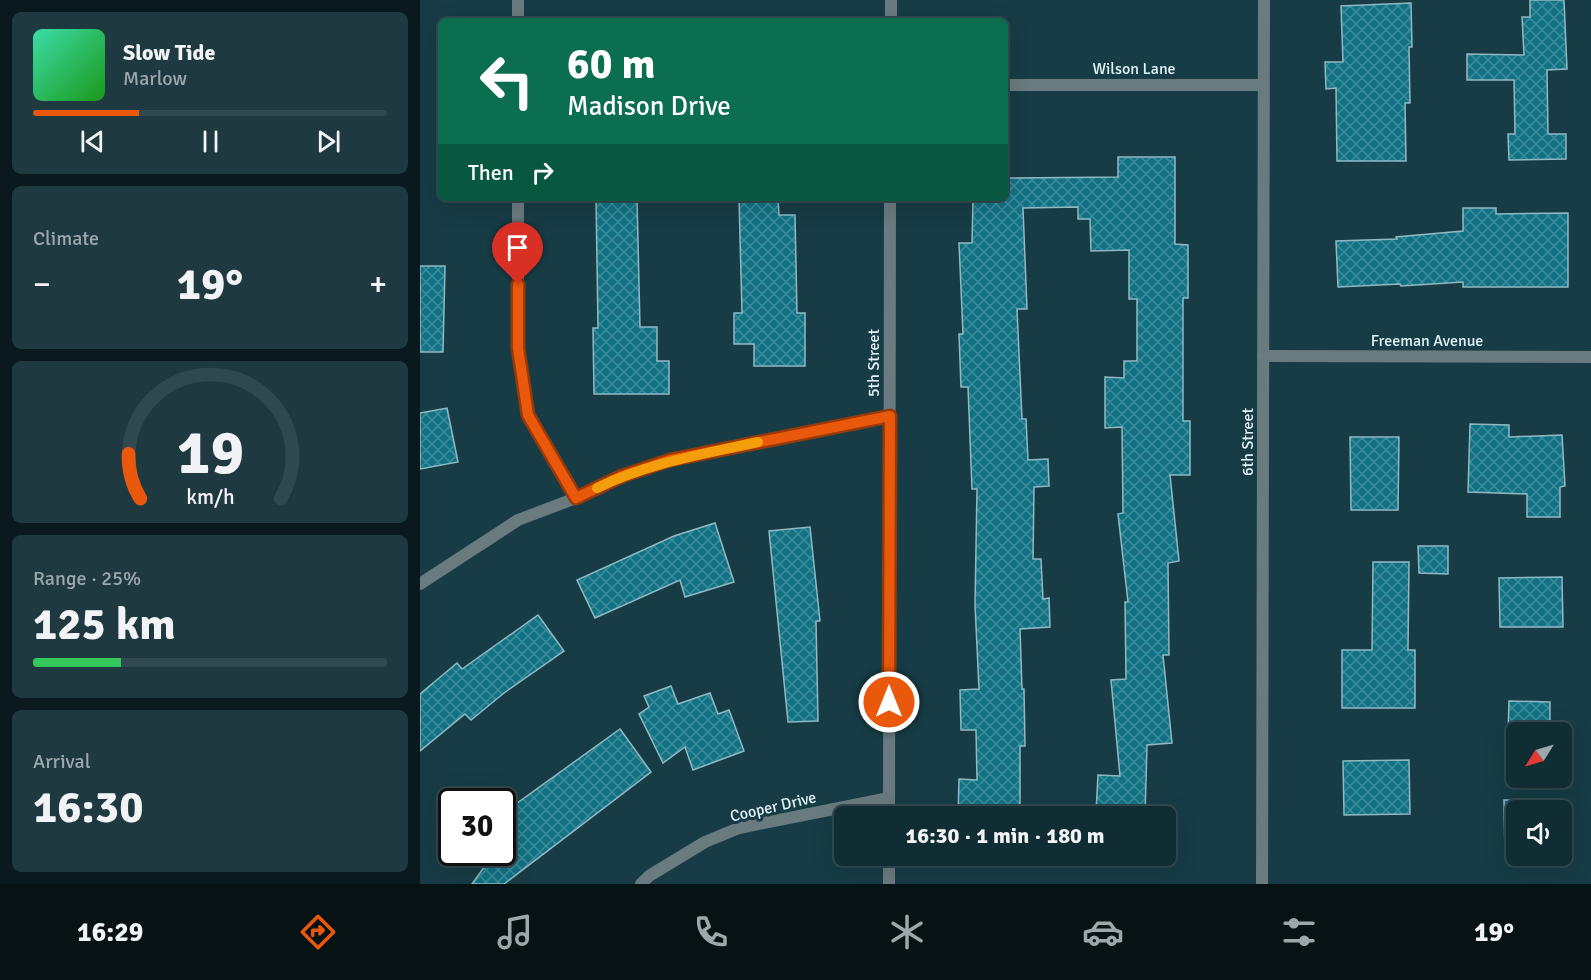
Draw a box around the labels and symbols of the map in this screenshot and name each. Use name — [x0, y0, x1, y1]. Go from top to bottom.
street label: Wilson Lane — [1092, 59, 1176, 79]
pin — [492, 222, 543, 284]
street label: 5th Street — [864, 329, 884, 397]
street label: Freeman Avenue — [1371, 331, 1483, 351]
street label: 6th Street — [1238, 408, 1258, 476]
position arrow — [857, 670, 921, 734]
north arrow — [1506, 722, 1572, 788]
street label: Cooper Drive — [728, 787, 818, 827]
speed limit sign: 30 — [438, 788, 516, 866]

